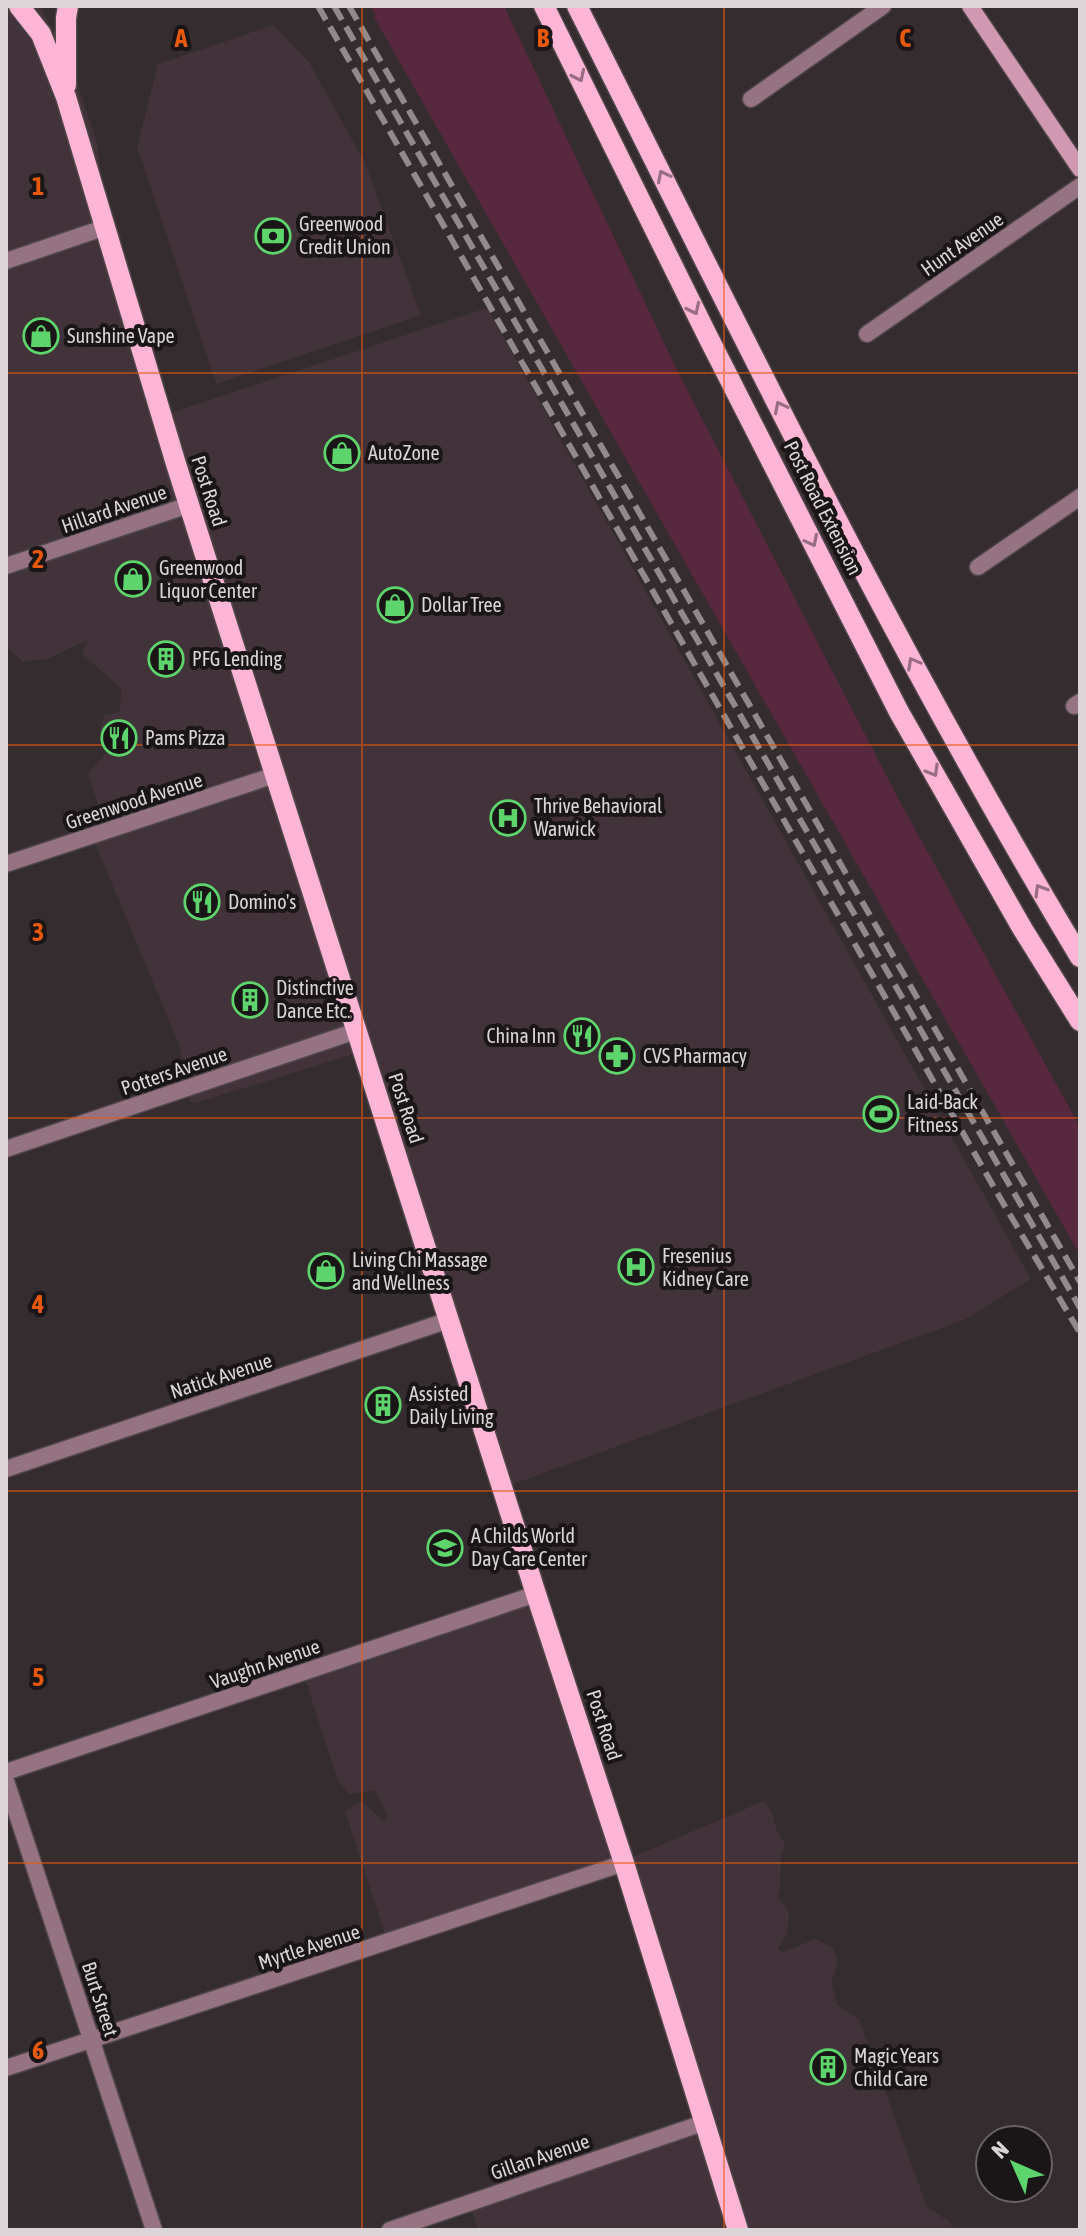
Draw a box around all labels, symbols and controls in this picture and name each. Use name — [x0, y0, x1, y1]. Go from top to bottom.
text: A — [174, 23, 188, 53]
text: B — [537, 23, 550, 53]
text: C — [899, 23, 911, 53]
one-way arrow — [569, 67, 584, 82]
one-way arrow — [657, 169, 672, 184]
text: 1 — [32, 171, 44, 201]
street label: Hunt Avenue — [916, 207, 1007, 280]
place label: Greenwood Credit Union — [299, 212, 391, 258]
bank icon: Greenwood Credit Union — [254, 217, 292, 255]
one-way arrow — [684, 300, 700, 315]
shop icon: Sunshine Vape — [22, 317, 60, 355]
place label: Sunshine Vape — [67, 324, 175, 347]
one-way arrow — [775, 401, 790, 416]
shop icon: AutoZone — [323, 434, 361, 472]
street label: Post Road Extension — [780, 437, 867, 579]
place label: AutoZone — [368, 441, 440, 464]
street label: Post Road — [187, 453, 232, 529]
street label: Hillard Avenue — [58, 480, 169, 537]
one-way arrow — [802, 532, 818, 547]
text: 2 — [32, 544, 44, 574]
place label: Greenwood Liquor Center — [159, 556, 258, 602]
shop icon: Greenwood Liquor Center — [114, 560, 152, 598]
shop icon: Dollar Tree — [376, 586, 414, 624]
place label: Dollar Tree — [421, 593, 502, 616]
building icon: PFG Lending — [147, 640, 185, 678]
place label: PFG Lending — [192, 647, 282, 670]
one-way arrow — [907, 657, 923, 672]
restaurant icon: Pams Pizza — [100, 719, 138, 757]
place label: Pams Pizza — [145, 726, 226, 749]
one-way arrow — [923, 762, 939, 777]
street label: Greenwood Avenue — [63, 768, 205, 833]
place label: Thrive Behavioral Warwick — [534, 794, 663, 840]
hospital icon: Thrive Behavioral Warwick — [489, 799, 527, 837]
restaurant icon: Domino's — [183, 883, 221, 921]
one-way arrow — [1034, 884, 1050, 899]
place label: Domino's — [228, 890, 296, 913]
text: 3 — [32, 917, 44, 947]
place label: Distinctive Dance Etc. — [276, 976, 354, 1022]
building icon: Distinctive Dance Etc. — [231, 981, 269, 1019]
restaurant icon: China Inn — [563, 1017, 601, 1055]
place label: China Inn — [486, 1024, 556, 1047]
pharmacy icon: CVS Pharmacy — [598, 1037, 636, 1075]
street label: Potters Avenue — [118, 1042, 230, 1099]
place label: CVS Pharmacy — [643, 1044, 747, 1067]
street label: Post Road — [384, 1070, 429, 1146]
place label: Laid-Back Fitness — [907, 1090, 978, 1136]
sports icon: Laid-Back Fitness — [862, 1095, 900, 1133]
place label: Fresenius Kidney Care — [662, 1244, 749, 1290]
place label: Living Chi Massage and Wellness — [352, 1248, 488, 1294]
hospital icon: Fresenius Kidney Care — [617, 1248, 655, 1286]
shop icon: Living Chi Massage and Wellness — [307, 1252, 345, 1290]
text: 4 — [31, 1289, 44, 1319]
street label: Natick Avenue — [167, 1348, 275, 1403]
place label: Assisted Daily Living — [409, 1382, 494, 1428]
building icon: Assisted Daily Living — [364, 1386, 402, 1424]
place label: A Childs World Day Care Center — [471, 1524, 588, 1570]
school or university icon: A Childs World Day Care Center — [426, 1529, 464, 1567]
street label: Vaughn Avenue — [207, 1634, 323, 1693]
text: 5 — [32, 1662, 44, 1692]
street label: Post Road — [582, 1687, 627, 1763]
street label: Myrtle Avenue — [255, 1919, 363, 1974]
street label: Burt Street — [78, 1959, 123, 2039]
text: 6 — [32, 2035, 44, 2065]
place label: Magic Years Child Care — [854, 2044, 939, 2090]
building icon: Magic Years Child Care — [809, 2048, 847, 2086]
north arrow — [974, 2124, 1054, 2204]
street label: Gillan Avenue — [487, 2129, 592, 2184]
text: N — [986, 2136, 1014, 2164]

